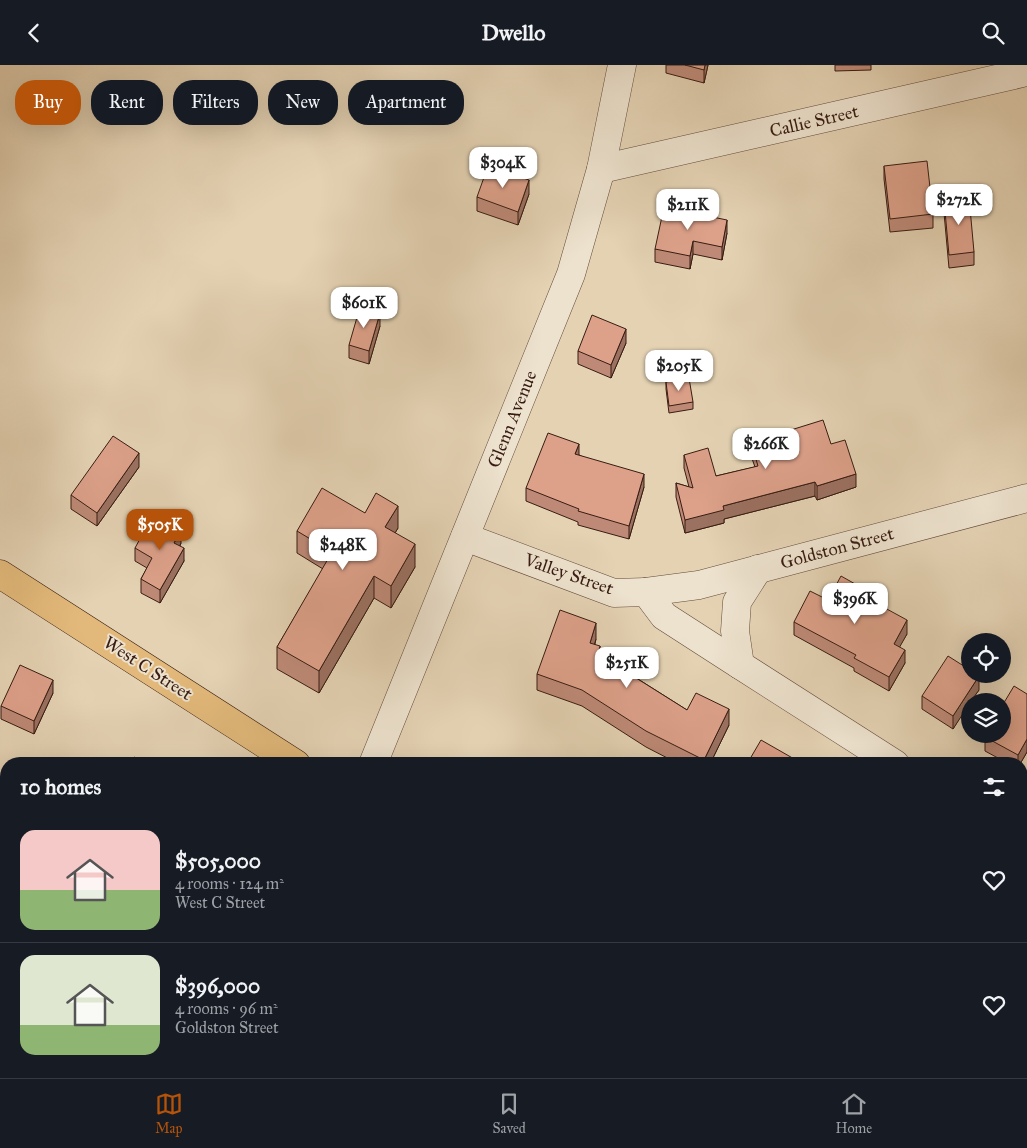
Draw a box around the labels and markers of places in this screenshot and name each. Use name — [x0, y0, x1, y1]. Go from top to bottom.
pin: $304K — [468, 147, 538, 189]
pin: $272K — [924, 184, 994, 226]
pin: $211K — [653, 189, 723, 231]
pin: $601K — [329, 287, 399, 329]
pin: $205K — [644, 349, 714, 392]
pin: $266K — [731, 427, 801, 470]
pin: $505K — [125, 509, 195, 551]
pin: $248K — [308, 529, 378, 571]
pin: $396K — [820, 583, 890, 625]
pin: $251K — [592, 647, 662, 689]

